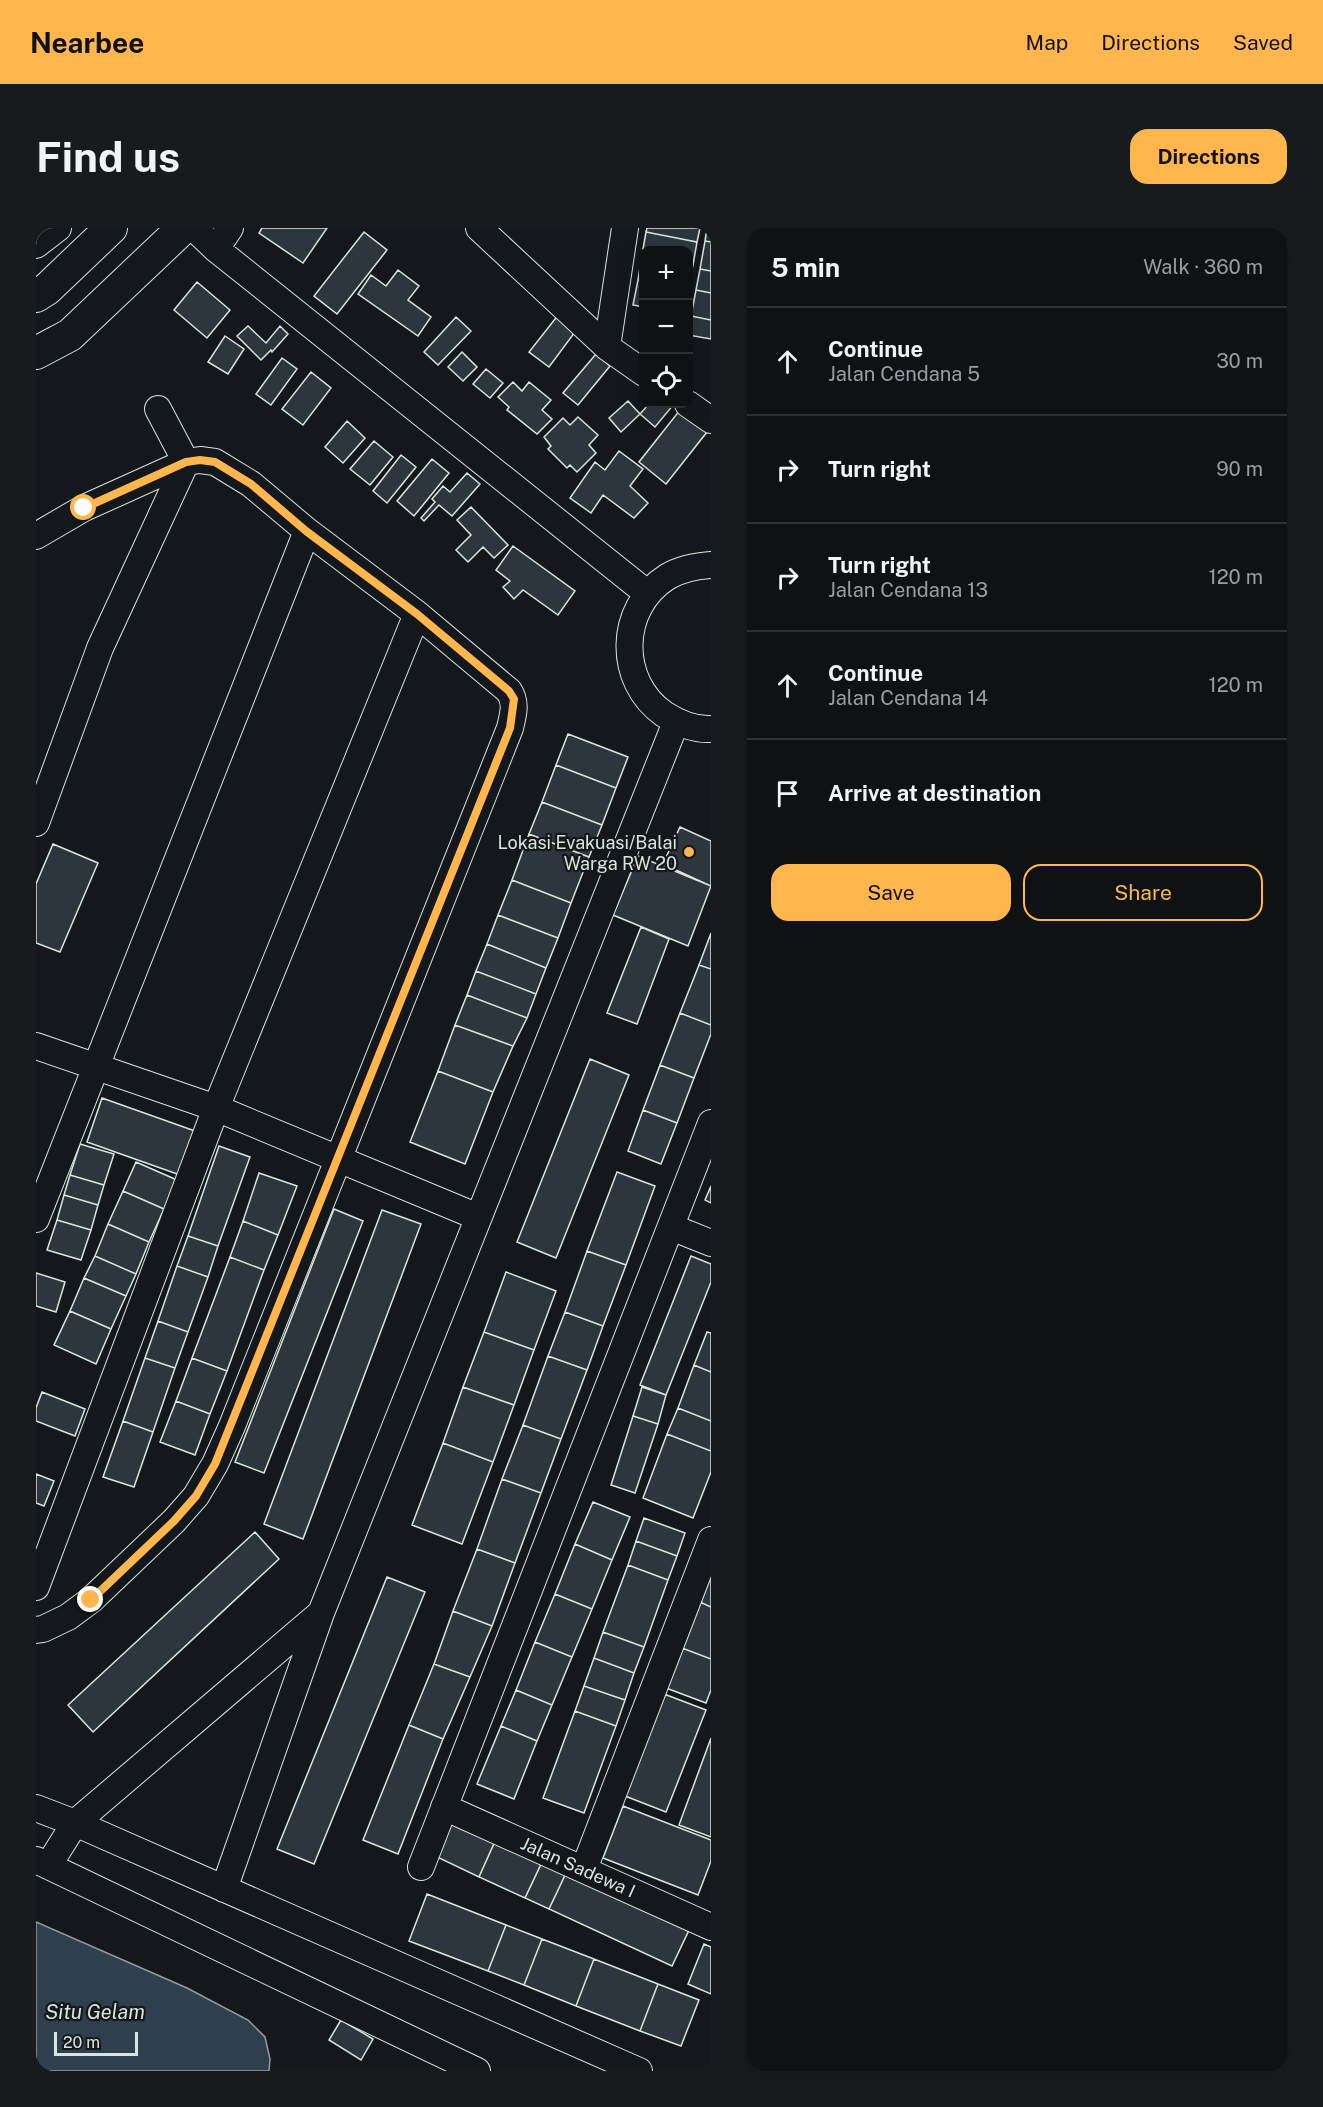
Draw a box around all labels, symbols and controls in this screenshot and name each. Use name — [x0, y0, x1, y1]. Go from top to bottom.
text: Nearbee — [30, 26, 144, 59]
text: Map — [1026, 30, 1068, 55]
text: Directions — [1101, 30, 1200, 55]
text: Saved — [1233, 30, 1293, 55]
button: Directions — [1130, 129, 1287, 184]
text: Find us — [36, 132, 180, 181]
map controls — [639, 246, 693, 408]
button: + — [639, 246, 693, 300]
text: 5 min — [771, 252, 840, 283]
text: Walk · 360 m — [1143, 255, 1263, 279]
button: − — [639, 300, 693, 354]
text: Continue — [828, 336, 923, 362]
icon: ahead — [771, 345, 804, 378]
text: 30 m — [1216, 349, 1263, 373]
button: locate — [639, 354, 693, 408]
text: Jalan Cendana 5 — [828, 362, 980, 386]
icon: right — [771, 453, 804, 486]
text: Turn right — [828, 456, 931, 482]
text: 90 m — [1216, 457, 1263, 481]
route start — [70, 494, 96, 520]
text: Turn right — [828, 552, 931, 578]
icon: right — [771, 561, 804, 594]
text: 120 m — [1209, 565, 1263, 589]
text: Jalan Cendana 13 — [828, 578, 988, 602]
text: Continue — [828, 660, 923, 686]
icon: ahead — [771, 669, 804, 702]
text: 120 m — [1209, 673, 1263, 697]
text: Jalan Cendana 14 — [828, 686, 988, 710]
icon: arrive — [771, 777, 804, 810]
text: Arrive at destination — [828, 780, 1041, 806]
place label: Lokasi Evakuasi/Balai Warga RW 20 — [498, 832, 677, 874]
marker: Lokasi Evakuasi/Balai Warga RW 20 — [682, 845, 696, 859]
button: Save — [771, 864, 1011, 921]
button: Share — [1023, 864, 1263, 921]
route end — [77, 1586, 103, 1612]
street label: Jalan Sadewa I — [518, 1832, 638, 1902]
water label: Situ Gelam — [45, 2000, 145, 2024]
scale bar — [54, 2029, 138, 2056]
text: 20 m — [63, 2033, 100, 2052]

